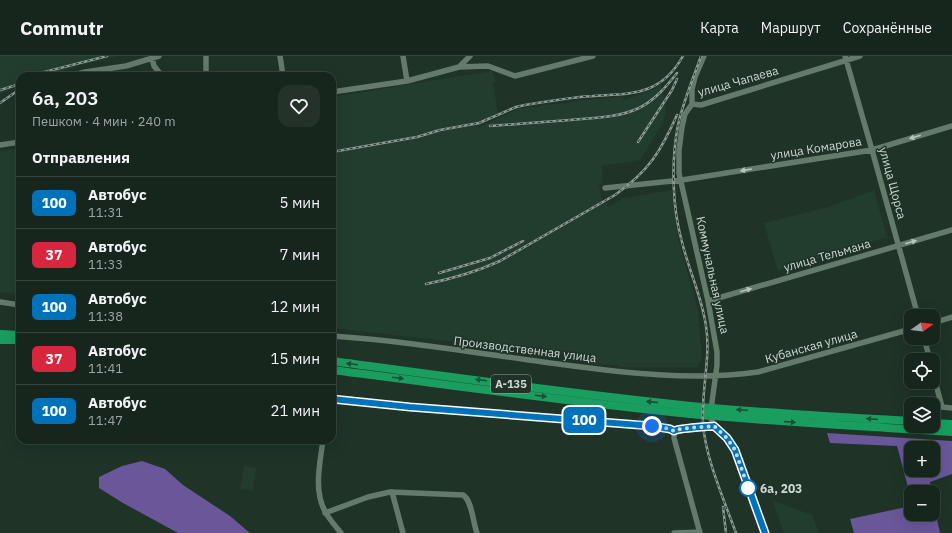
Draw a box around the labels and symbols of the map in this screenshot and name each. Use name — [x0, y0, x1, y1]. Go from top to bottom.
street label: улица Чапаева — [696, 62, 781, 100]
street label: улица Комарова — [769, 133, 863, 163]
one-way arrow — [908, 134, 920, 140]
street label: улица Щорса — [876, 145, 910, 221]
one-way arrow — [740, 167, 752, 173]
street label: Коммунальная улица — [693, 215, 733, 336]
street label: улица Тельмана — [782, 235, 873, 275]
one-way arrow — [905, 239, 917, 245]
one-way arrow — [740, 287, 752, 293]
north arrow — [904, 309, 940, 345]
street label: Кубанская улица — [763, 325, 859, 366]
street label: Производственная улица — [453, 333, 598, 365]
one-way arrow — [346, 361, 358, 367]
one-way arrow — [392, 375, 405, 381]
road number: А-135 — [491, 375, 531, 393]
one-way arrow — [475, 377, 487, 383]
one-way arrow — [535, 393, 547, 399]
one-way arrow — [646, 398, 658, 405]
line badge: 100 — [561, 407, 607, 433]
one-way arrow — [736, 407, 748, 414]
one-way arrow — [866, 415, 878, 422]
your location — [642, 416, 662, 436]
one-way arrow — [784, 418, 796, 425]
marker: 6a, 203 — [739, 479, 757, 497]
place label: 6a, 203 — [760, 481, 802, 496]

